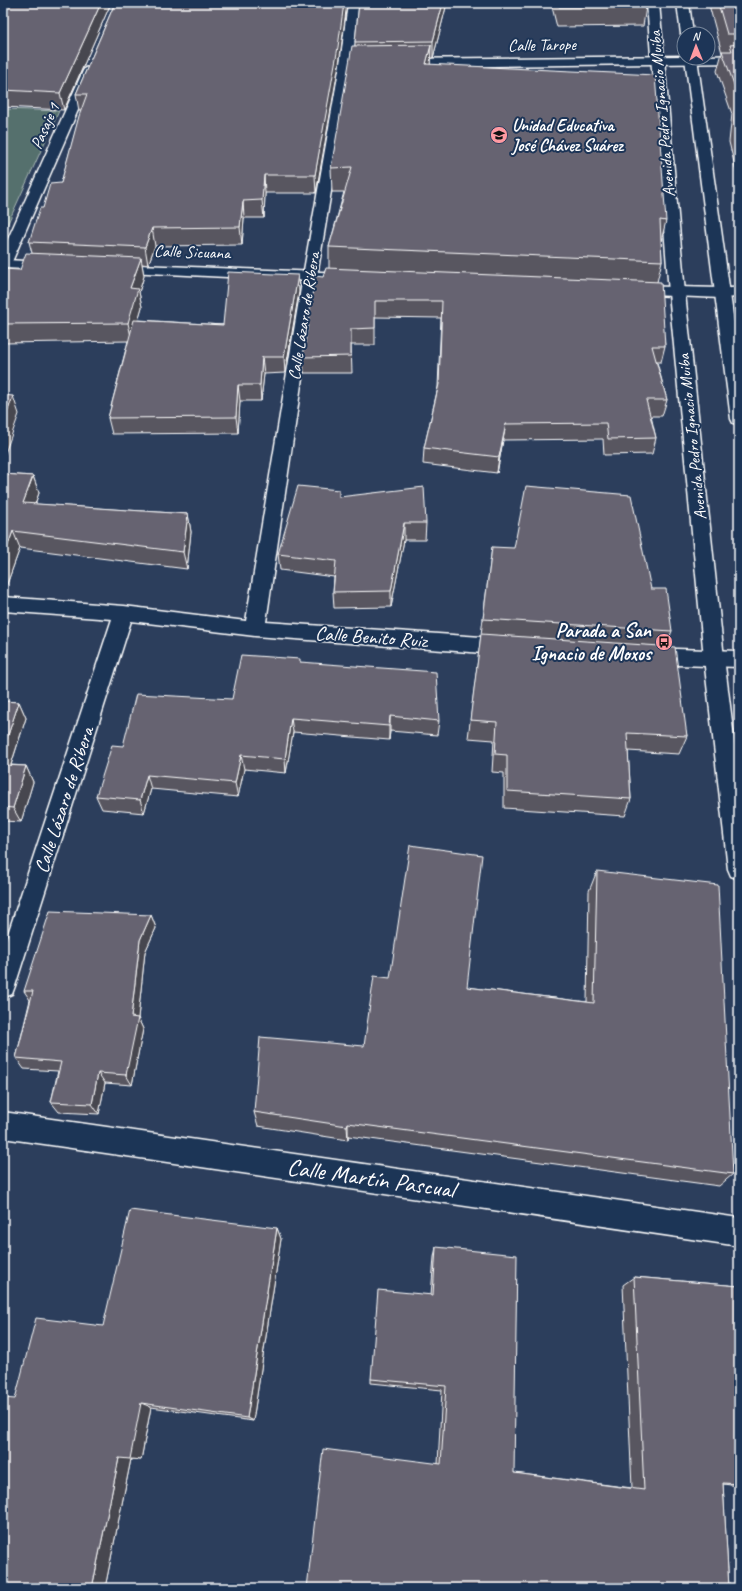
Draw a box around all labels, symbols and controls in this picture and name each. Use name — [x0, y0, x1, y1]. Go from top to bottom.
north arrow — [676, 26, 716, 66]
street label: Avenida Pedro Ignacio Muiba — [644, 29, 680, 198]
text: N — [692, 29, 702, 43]
street label: Calle Tarope — [508, 34, 578, 56]
street label: Pasaje 1 — [26, 99, 65, 152]
place label: Unidad Educativa José Chávez Suárez — [511, 115, 624, 156]
school or university icon: Unidad Educativa José Chávez Suárez — [489, 125, 509, 145]
street label: Calle Sicuana — [153, 240, 233, 264]
street label: Calle Lázaro de Ribera — [284, 249, 325, 381]
street label: Avenida Pedro Ignacio Muiba — [673, 352, 711, 521]
place label: Parada a San Ignacio de Moxos — [532, 618, 653, 666]
street label: Calle Benito Ruiz — [314, 621, 429, 653]
bus stop icon: Parada a San Ignacio de Moxos — [654, 632, 674, 652]
street label: Calle Lázaro de Ribera — [29, 722, 100, 876]
street label: Calle Martín Pascual — [285, 1151, 461, 1205]

